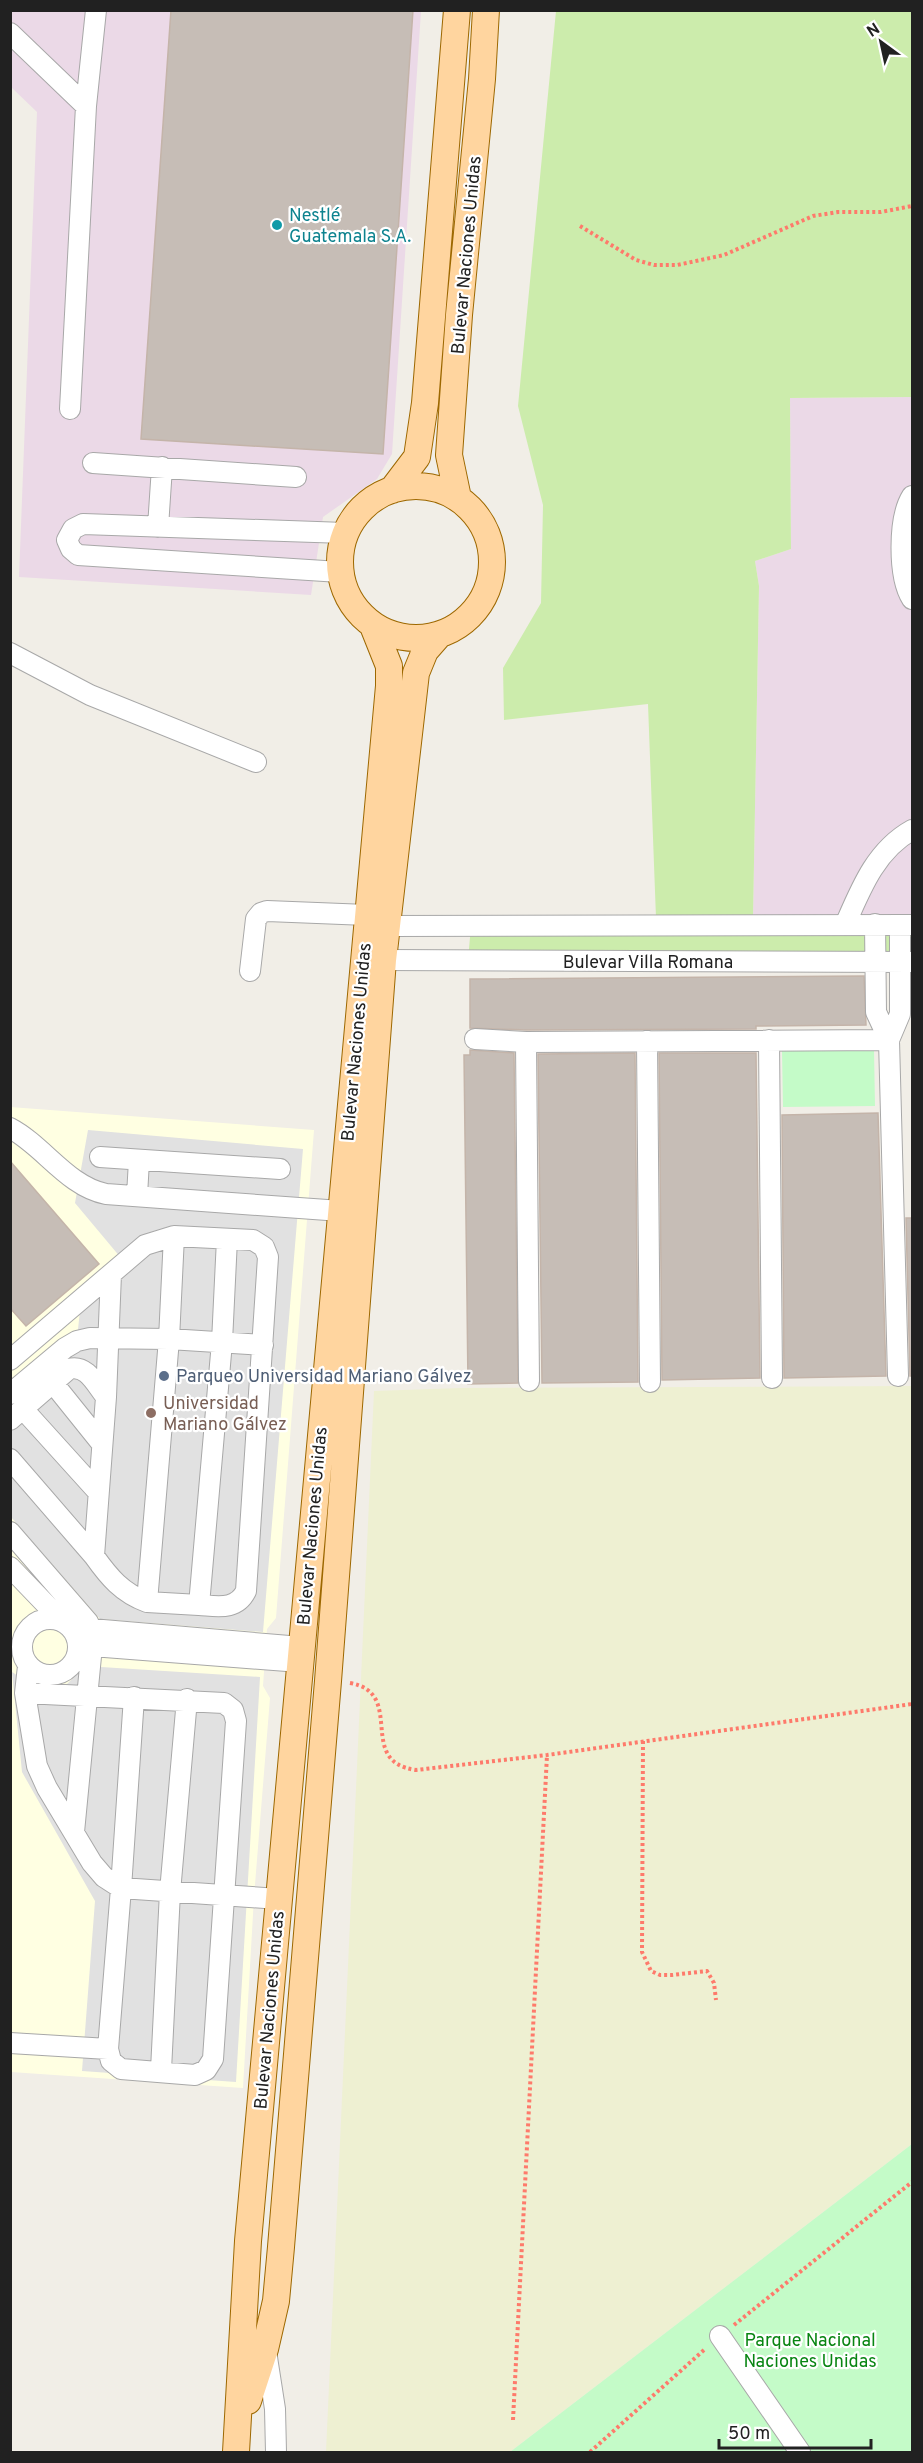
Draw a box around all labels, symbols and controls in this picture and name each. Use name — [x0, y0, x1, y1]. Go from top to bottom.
north arrow — [851, 12, 911, 72]
text: N — [864, 20, 884, 43]
street label: Bulevar Naciones Unidas — [447, 155, 488, 355]
place label: Nestlé Guatemala S.A. — [289, 205, 411, 249]
marker: Nestlé Guatemala S.A. — [270, 218, 284, 232]
street label: Bulevar Naciones Unidas — [337, 942, 378, 1142]
street label: Bulevar Villa Romana — [563, 952, 733, 975]
place label: Parqueo Universidad Mariano Gálvez — [176, 1366, 472, 1389]
marker: Parqueo Universidad Mariano Gálvez — [157, 1369, 171, 1383]
place label: Universidad Mariano Gálvez — [163, 1393, 287, 1437]
marker: Universidad Mariano Gálvez — [144, 1406, 158, 1420]
street label: Bulevar Naciones Unidas — [293, 1426, 334, 1626]
street label: Bulevar Naciones Unidas — [250, 1910, 291, 2110]
park label: Parque Nacional Naciones Unidas — [743, 2330, 877, 2374]
scale bar — [719, 2412, 870, 2450]
text: 50 m — [728, 2423, 770, 2446]

